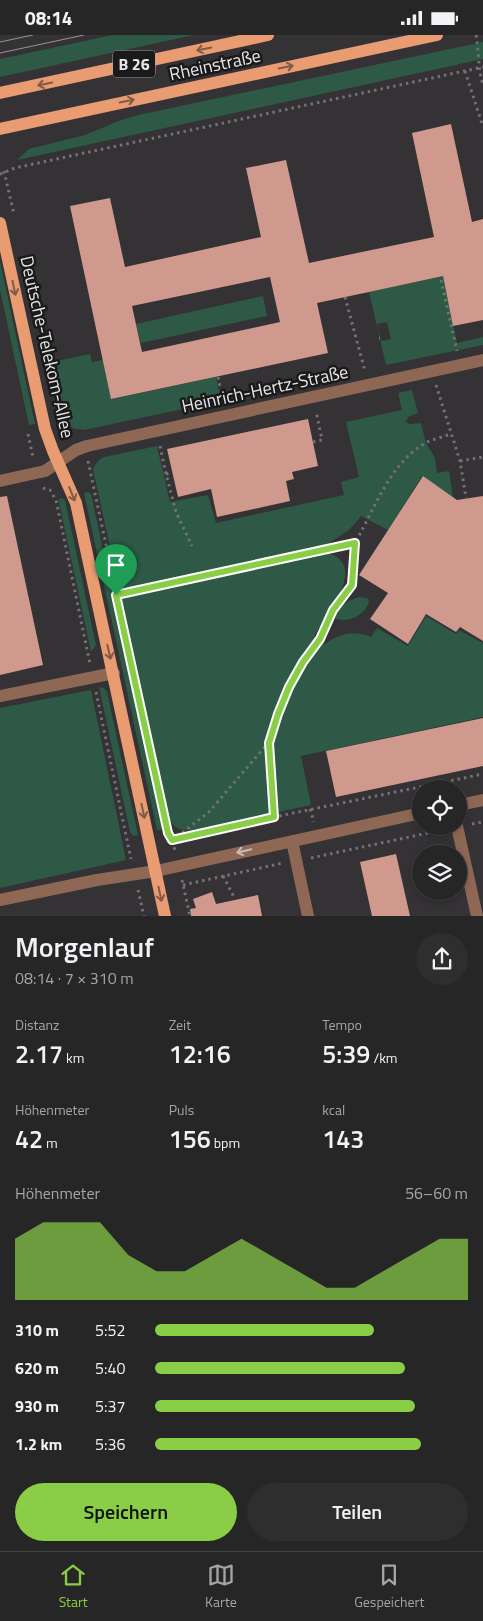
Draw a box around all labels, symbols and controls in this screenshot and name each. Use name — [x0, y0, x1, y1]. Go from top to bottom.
text: 08:14 — [25, 3, 72, 32]
street label: Rheinstraße — [167, 42, 263, 87]
one-way arrow — [196, 45, 212, 54]
road number: B 26 — [113, 50, 155, 77]
one-way arrow — [278, 62, 294, 71]
one-way arrow — [37, 79, 53, 89]
one-way arrow — [119, 96, 135, 105]
street label: Deutsche-Telekom-Allee — [13, 253, 82, 441]
one-way arrow — [10, 279, 19, 295]
street label: Heinrich-Hertz-Straße — [179, 358, 351, 419]
one-way arrow — [68, 486, 78, 501]
pin — [95, 544, 137, 595]
icon: arrive — [102, 551, 130, 579]
one-way arrow — [105, 643, 114, 659]
map controls — [412, 780, 467, 900]
button: locate — [412, 780, 467, 835]
one-way arrow — [139, 802, 148, 818]
button: layers — [412, 845, 467, 900]
one-way arrow — [237, 847, 253, 856]
one-way arrow — [156, 885, 166, 901]
text: Morgenlauf — [15, 925, 154, 968]
button: share — [416, 933, 468, 985]
text: 08:14 · 7 × 310 m — [15, 966, 134, 990]
text: Distanz — [15, 1014, 59, 1035]
text: Zeit — [169, 1014, 191, 1035]
text: Tempo — [322, 1014, 362, 1035]
text: 2.17 — [15, 1035, 63, 1073]
text: 12:16 — [169, 1035, 231, 1073]
text: 5:39 — [322, 1035, 370, 1073]
text: km — [63, 1047, 84, 1068]
text: /km — [370, 1047, 398, 1068]
text: Höhenmeter — [15, 1099, 89, 1120]
text: Puls — [169, 1099, 194, 1120]
text: kcal — [322, 1099, 345, 1120]
text: 42 — [15, 1120, 43, 1158]
text: 156 — [169, 1120, 211, 1158]
text: 143 — [322, 1120, 364, 1158]
text: m — [43, 1132, 58, 1153]
text: bpm — [211, 1132, 240, 1153]
text: Höhenmeter — [15, 1181, 100, 1205]
text: 56–60 m — [405, 1181, 468, 1205]
text: 310 m — [15, 1318, 59, 1342]
text: 5:52 — [95, 1318, 125, 1342]
text: 620 m — [15, 1356, 59, 1380]
text: 5:40 — [95, 1356, 125, 1380]
text: 930 m — [15, 1394, 59, 1418]
text: 5:37 — [95, 1394, 125, 1418]
text: 1.2 km — [15, 1432, 62, 1456]
text: 5:36 — [95, 1432, 125, 1456]
button: Speichern — [15, 1483, 237, 1541]
button: Teilen — [247, 1483, 468, 1541]
tab: Start — [59, 1561, 88, 1612]
tab: Karte — [205, 1561, 237, 1612]
tab: Gespeichert — [354, 1561, 424, 1612]

